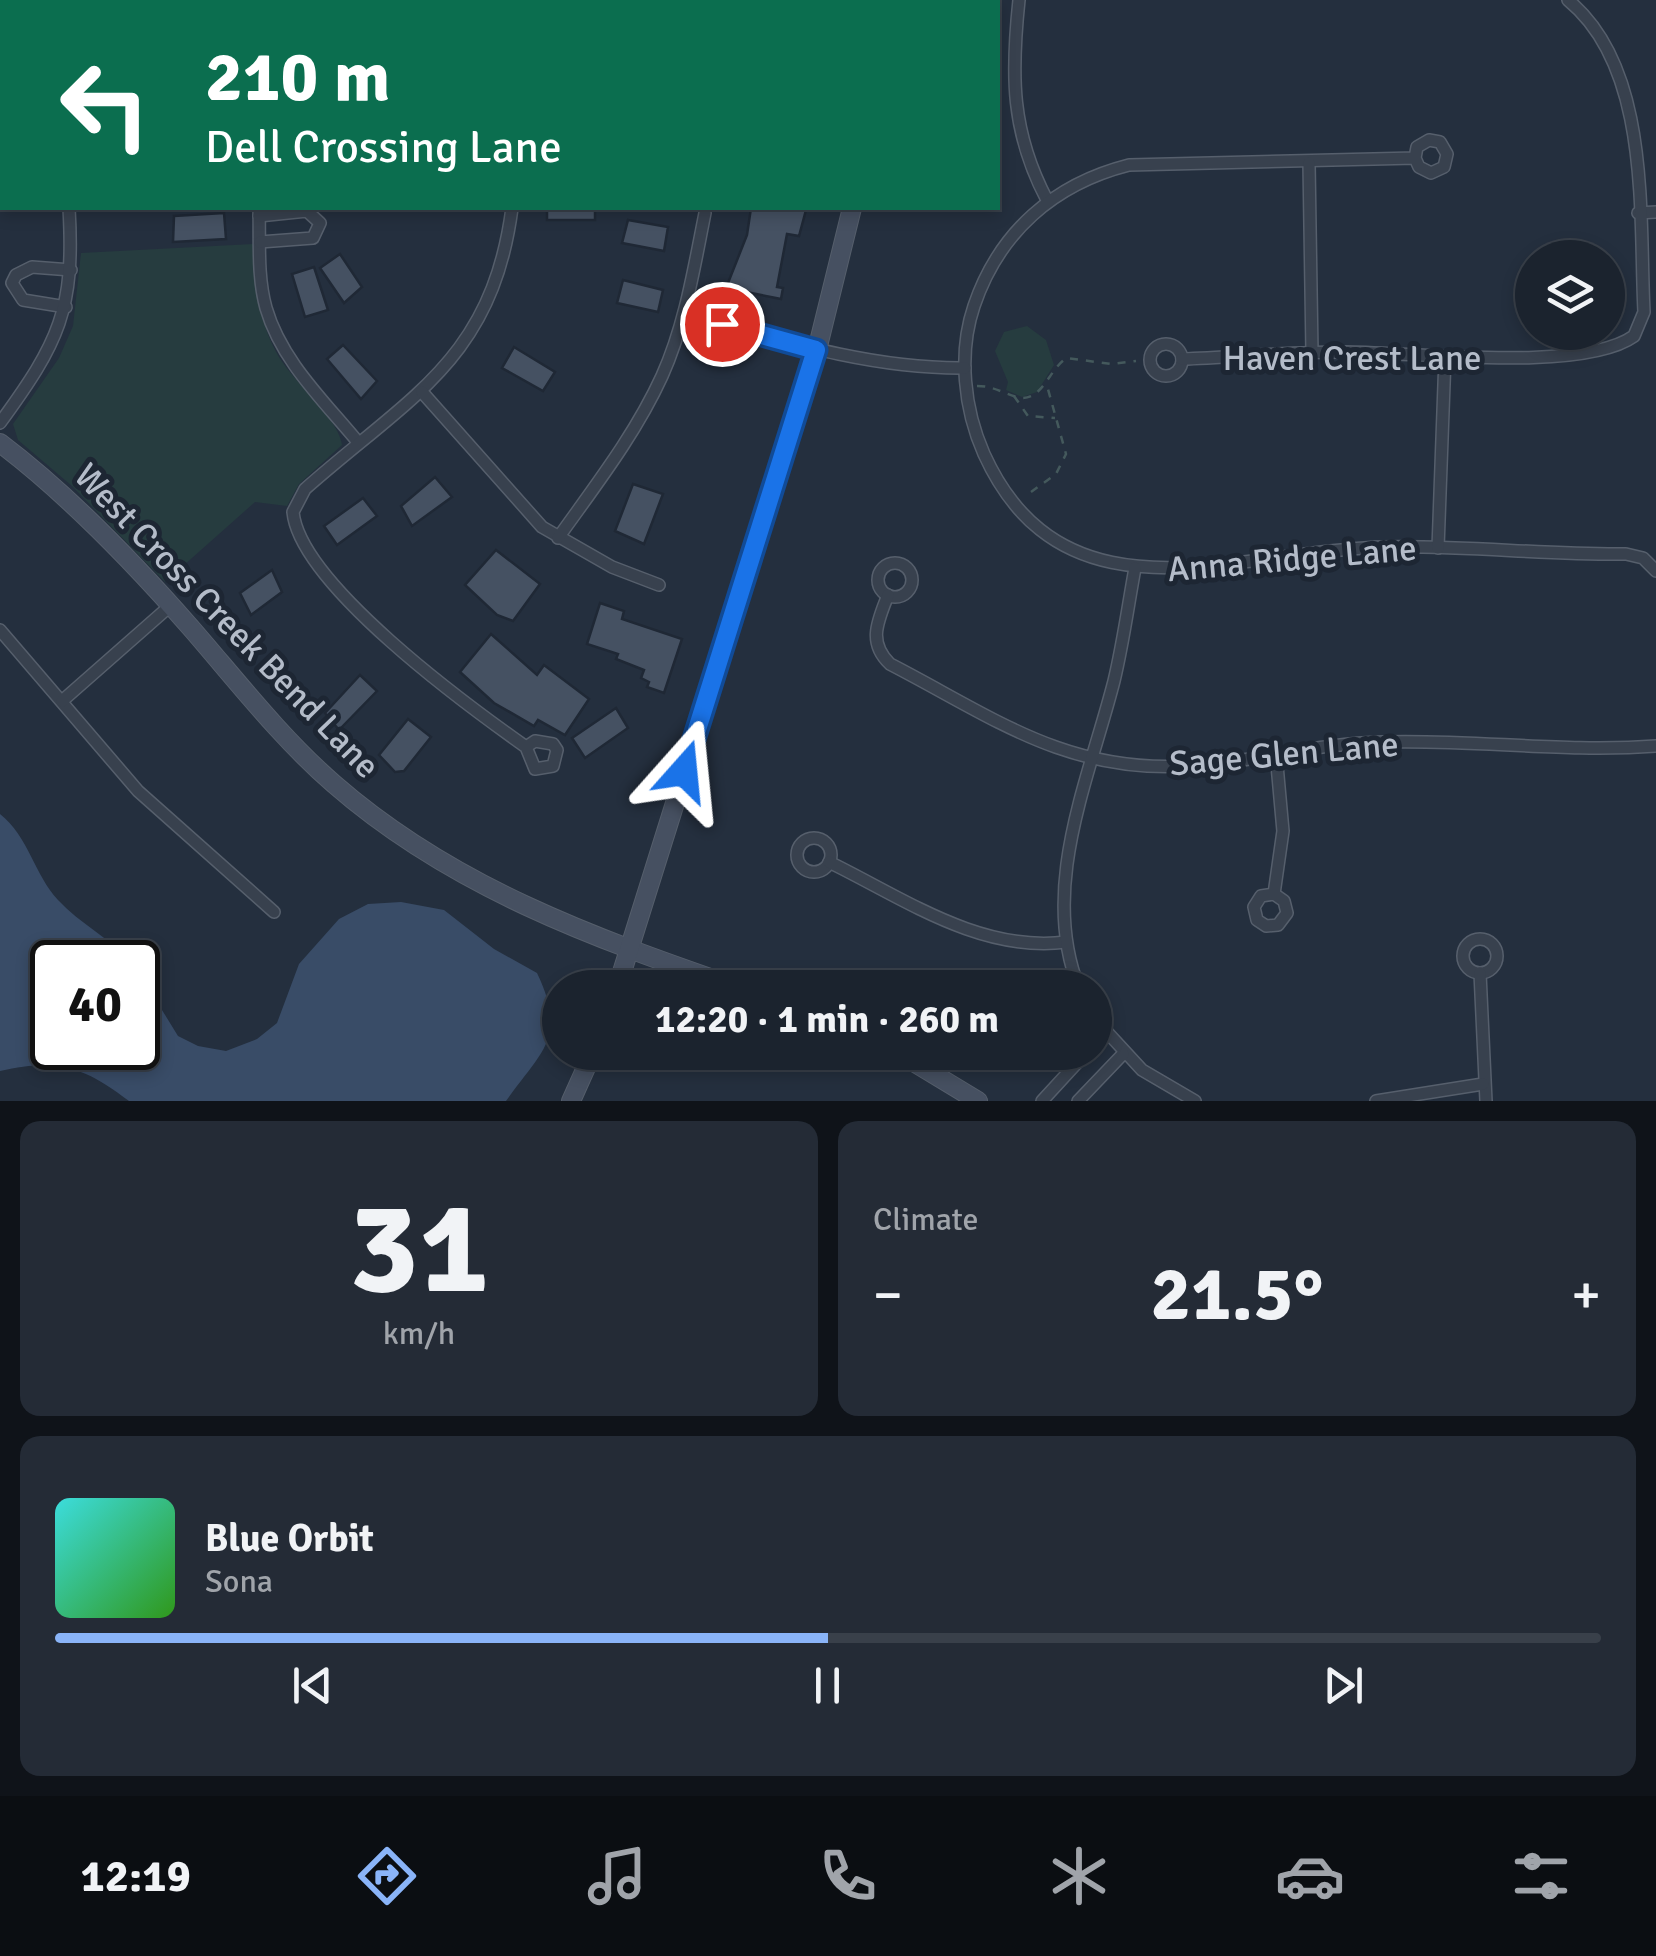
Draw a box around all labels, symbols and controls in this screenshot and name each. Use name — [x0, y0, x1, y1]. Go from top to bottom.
text: 210 m — [205, 34, 390, 120]
icon: left — [40, 40, 170, 170]
text: Dell Crossing Lane — [205, 120, 562, 175]
map controls — [1515, 240, 1625, 350]
button: layers — [1515, 240, 1625, 350]
pin — [680, 282, 765, 367]
icon: arrive — [695, 297, 750, 352]
street label: Haven Crest Lane — [1222, 337, 1482, 380]
street label: West Cross Creek Bend Lane — [65, 455, 389, 787]
street label: Anna Ridge Lane — [1166, 527, 1418, 591]
position arrow — [632, 719, 736, 823]
street label: Sage Glen Lane — [1168, 723, 1400, 785]
speed limit sign: 40 — [30, 940, 160, 1070]
text: 12:20 · 1 min · 260 m — [655, 996, 999, 1043]
text: 31 — [349, 1169, 489, 1329]
text: Climate — [873, 1200, 979, 1239]
text: 21.5° — [1151, 1248, 1324, 1341]
text: − — [873, 1261, 903, 1329]
text: + — [1571, 1261, 1601, 1329]
text: km/h — [383, 1314, 455, 1353]
text: Blue Orbit — [205, 1515, 374, 1562]
text: Sona — [205, 1562, 273, 1601]
icon: previous — [285, 1658, 340, 1713]
icon: pause — [800, 1658, 855, 1713]
icon: next — [1316, 1658, 1371, 1713]
icon: directions — [352, 1841, 422, 1911]
icon: music — [582, 1841, 652, 1911]
icon: phone — [813, 1841, 883, 1911]
icon: climate — [1044, 1841, 1114, 1911]
icon: car — [1275, 1841, 1345, 1911]
icon: filters — [1506, 1841, 1576, 1911]
text: 12:19 — [80, 1849, 191, 1904]

